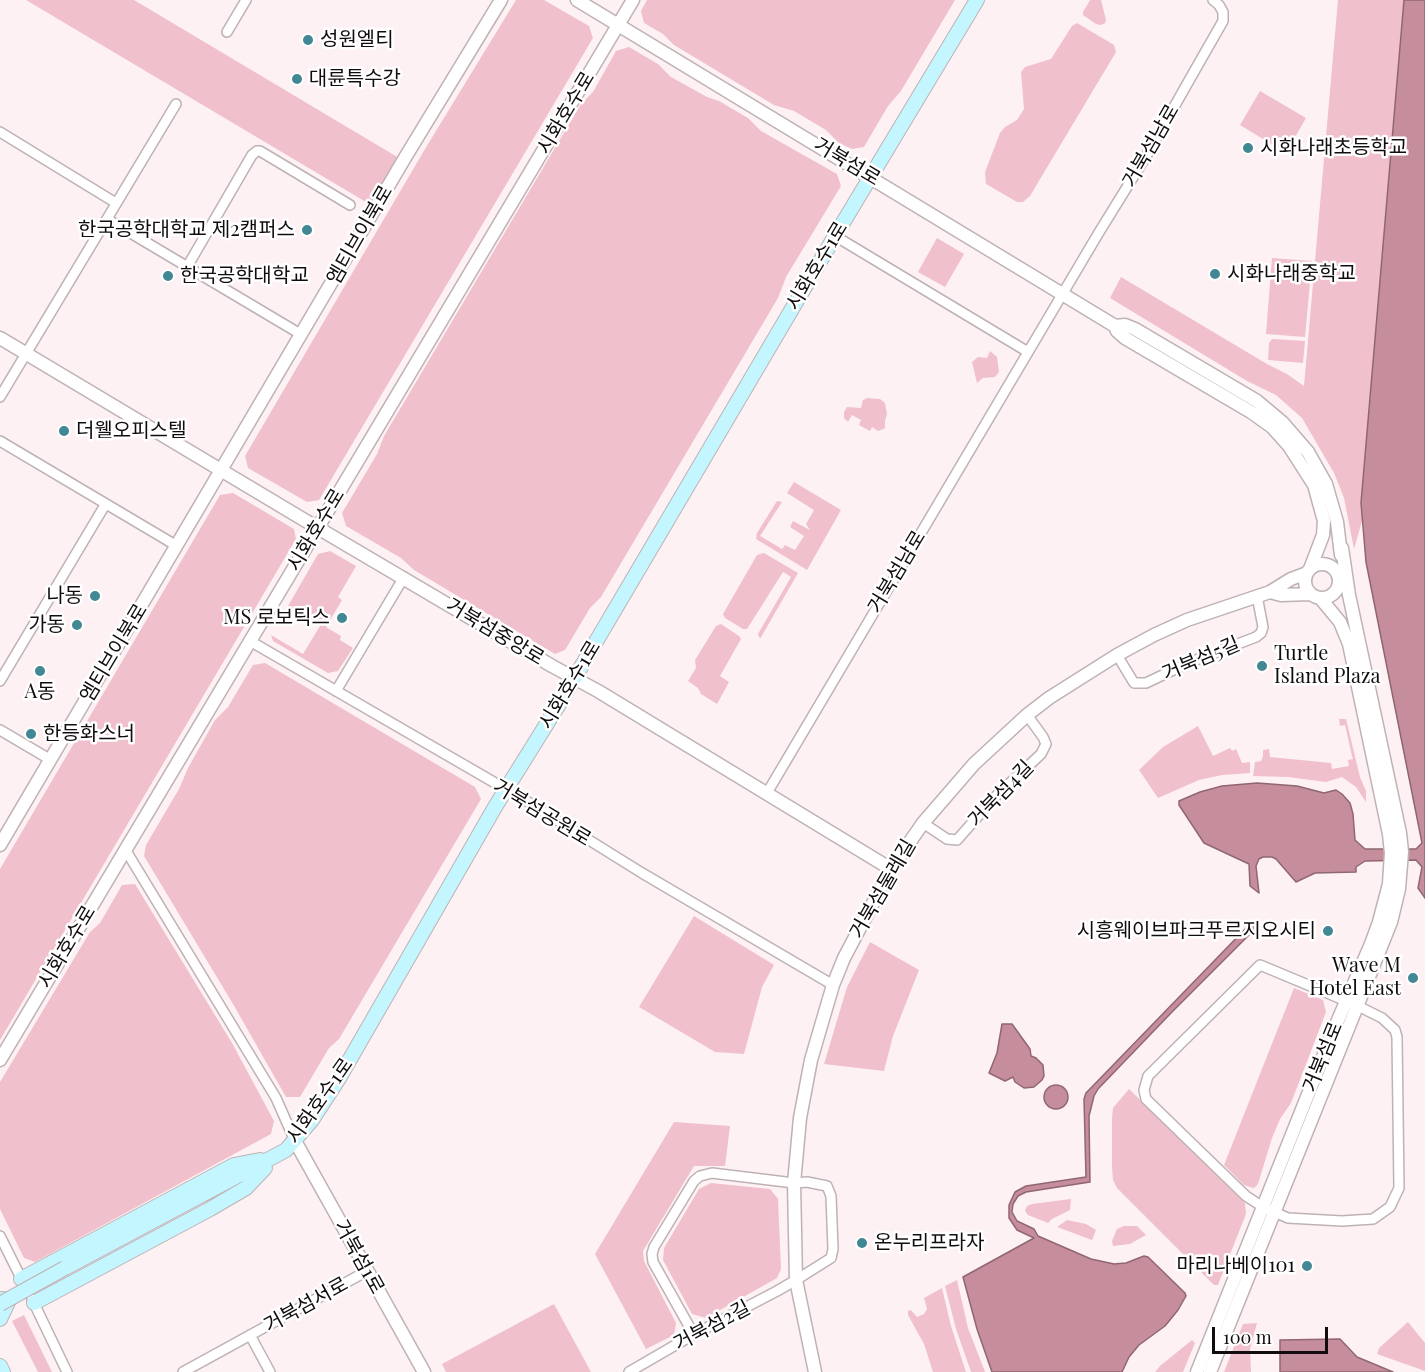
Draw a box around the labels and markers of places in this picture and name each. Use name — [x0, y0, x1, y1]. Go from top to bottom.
place label: 성원엘티 — [320, 28, 394, 52]
marker: 성원엘티 — [301, 33, 315, 47]
place label: 대륜특수강 — [309, 67, 401, 91]
marker: 대륜특수강 — [290, 72, 304, 86]
place label: 시화나래초등학교 — [1260, 136, 1407, 160]
marker: 시화나래초등학교 — [1241, 141, 1255, 155]
place label: 한국공학대학교 제2캠퍼스 — [78, 218, 295, 242]
marker: 한국공학대학교 제2캠퍼스 — [300, 223, 314, 237]
place label: 시화나래중학교 — [1227, 262, 1356, 286]
place label: 한국공학대학교 — [180, 264, 309, 288]
marker: 시화나래중학교 — [1208, 267, 1222, 281]
marker: 한국공학대학교 — [161, 269, 175, 283]
place label: 더웰오피스텔 — [76, 419, 186, 443]
marker: 더웰오피스텔 — [57, 424, 71, 438]
place label: 나동 — [46, 584, 83, 608]
marker: 나동 — [88, 589, 102, 603]
place label: MS 로보틱스 — [223, 606, 330, 630]
marker: MS 로보틱스 — [335, 611, 349, 625]
place label: 가동 — [28, 613, 65, 637]
marker: 가동 — [70, 618, 84, 632]
place label: Turtle Island Plaza — [1274, 642, 1381, 689]
marker: Turtle Island Plaza — [1255, 659, 1269, 673]
marker: A동 — [33, 664, 47, 678]
place label: A동 — [25, 680, 55, 704]
place label: 한등화스너 — [43, 722, 135, 746]
marker: 한등화스너 — [24, 727, 38, 741]
place label: 시흥웨이브파크푸르지오시티 — [1077, 919, 1316, 943]
marker: 시흥웨이브파크푸르지오시티 — [1321, 924, 1335, 938]
place label: Wave M Hotel East — [1309, 954, 1401, 1001]
marker: Wave M Hotel East — [1406, 971, 1420, 985]
place label: 온누리프라자 — [874, 1231, 984, 1255]
marker: 온누리프라자 — [855, 1236, 869, 1250]
place label: 마리나베이101 — [1176, 1254, 1295, 1278]
marker: 마리나베이101 — [1300, 1259, 1314, 1273]

